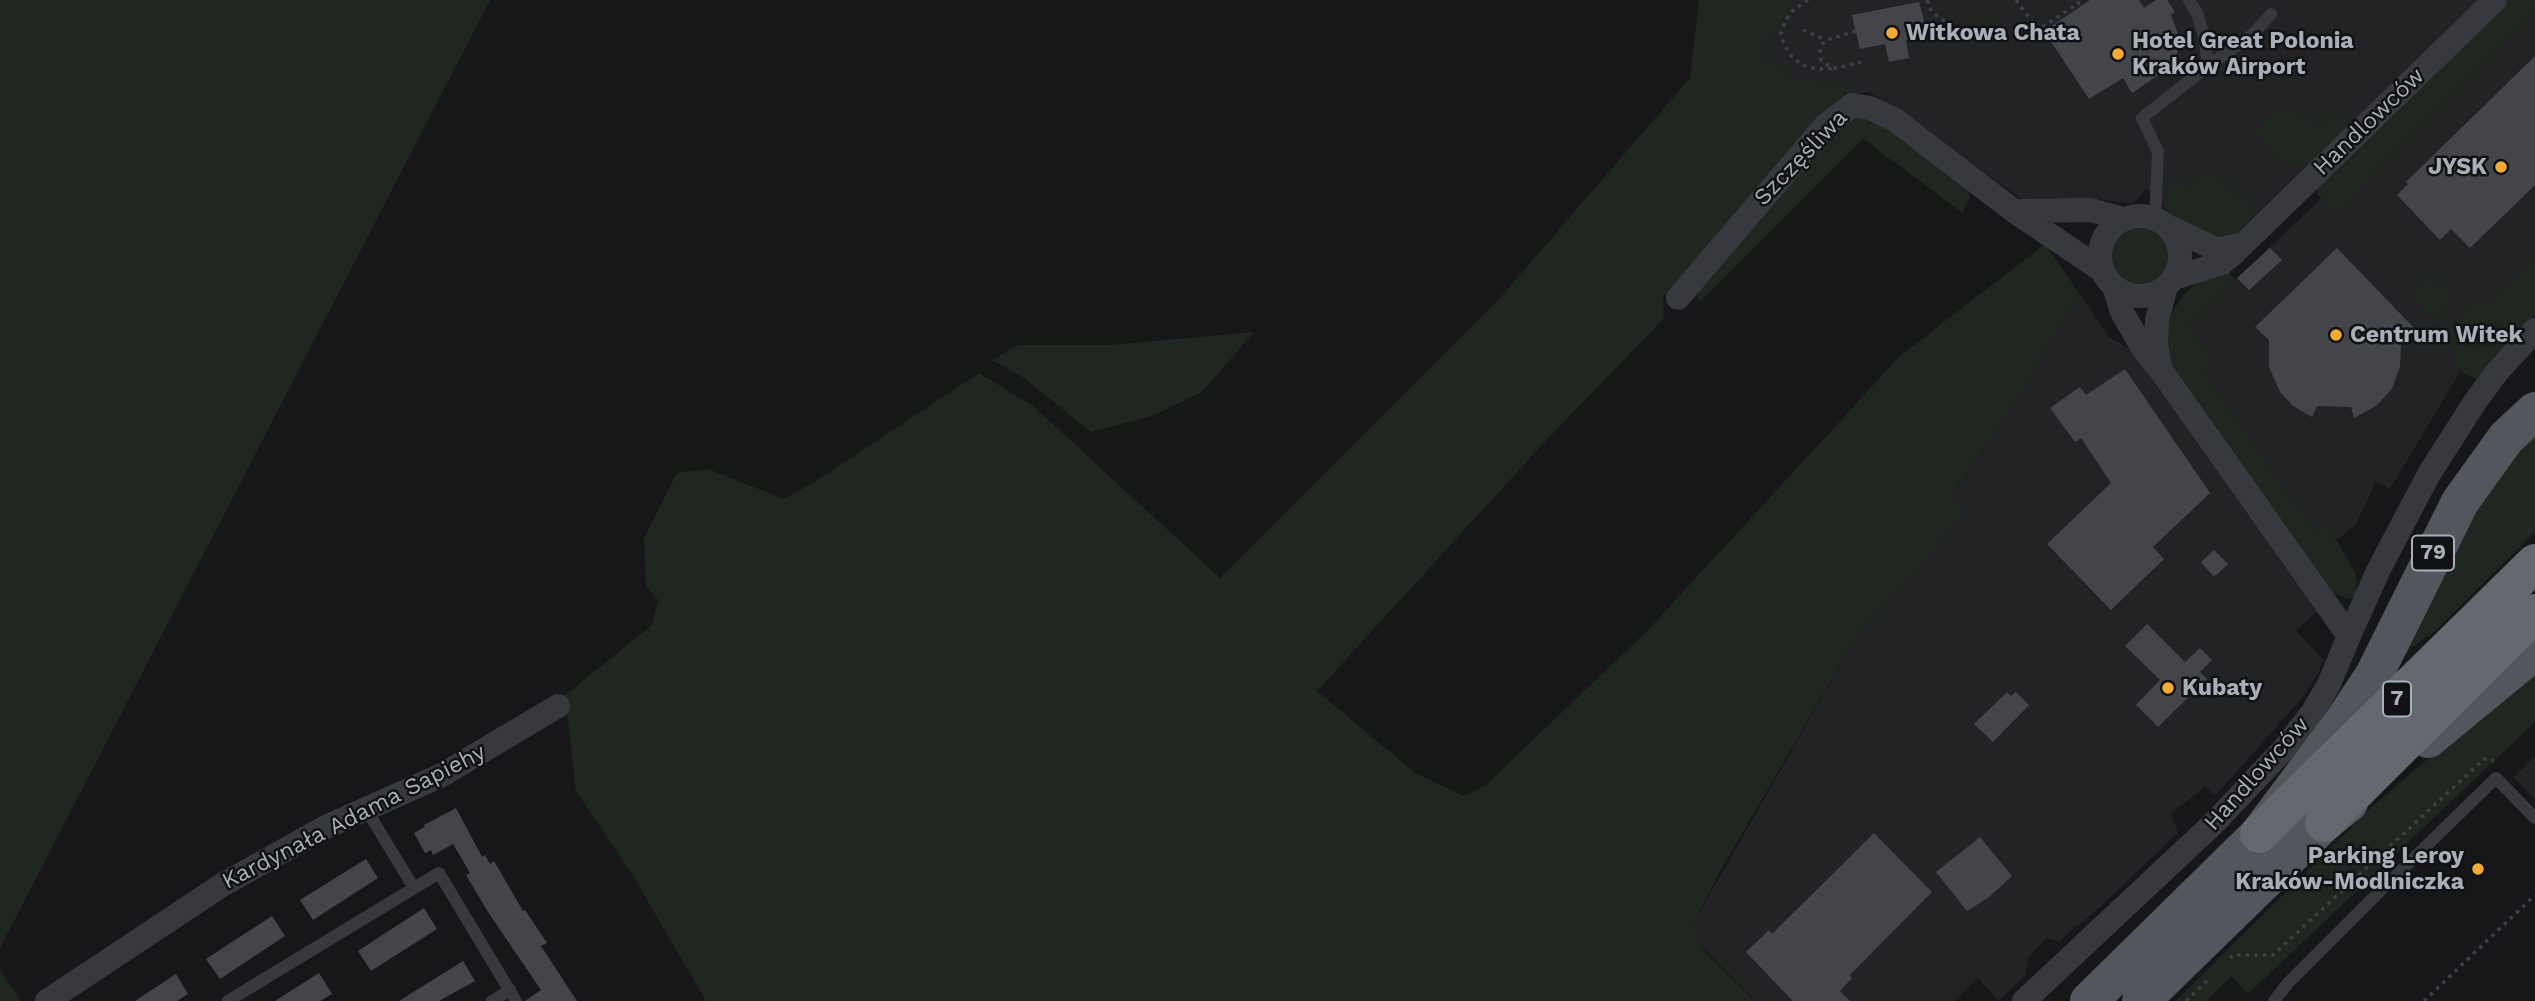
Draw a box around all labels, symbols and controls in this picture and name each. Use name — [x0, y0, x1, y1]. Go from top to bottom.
place label: Witkowa Chata — [1906, 19, 2080, 47]
marker: Witkowa Chata — [1884, 25, 1900, 41]
place label: Hotel Great Polonia Kraków Airport — [2132, 27, 2354, 81]
marker: Hotel Great Polonia Kraków Airport — [2110, 46, 2126, 62]
street label: Handlowców — [2308, 62, 2430, 182]
street label: Szczęśliwa — [1749, 104, 1853, 212]
place label: JYSK — [2428, 153, 2487, 181]
marker: JYSK — [2493, 159, 2509, 175]
place label: Centrum Witek — [2350, 321, 2523, 349]
marker: Centrum Witek — [2328, 327, 2344, 343]
road number: 79 — [2412, 536, 2454, 570]
place label: Kubaty — [2182, 674, 2262, 702]
marker: Kubaty — [2160, 680, 2176, 696]
road number: 7 — [2383, 682, 2411, 716]
street label: Handlowców — [2199, 712, 2315, 836]
street label: Kardynała Adama Sapiehy — [218, 738, 490, 896]
place label: Parking Leroy Kraków-Modlniczka — [2235, 842, 2464, 896]
marker: Parking Leroy Kraków-Modlniczka — [2470, 861, 2486, 877]

